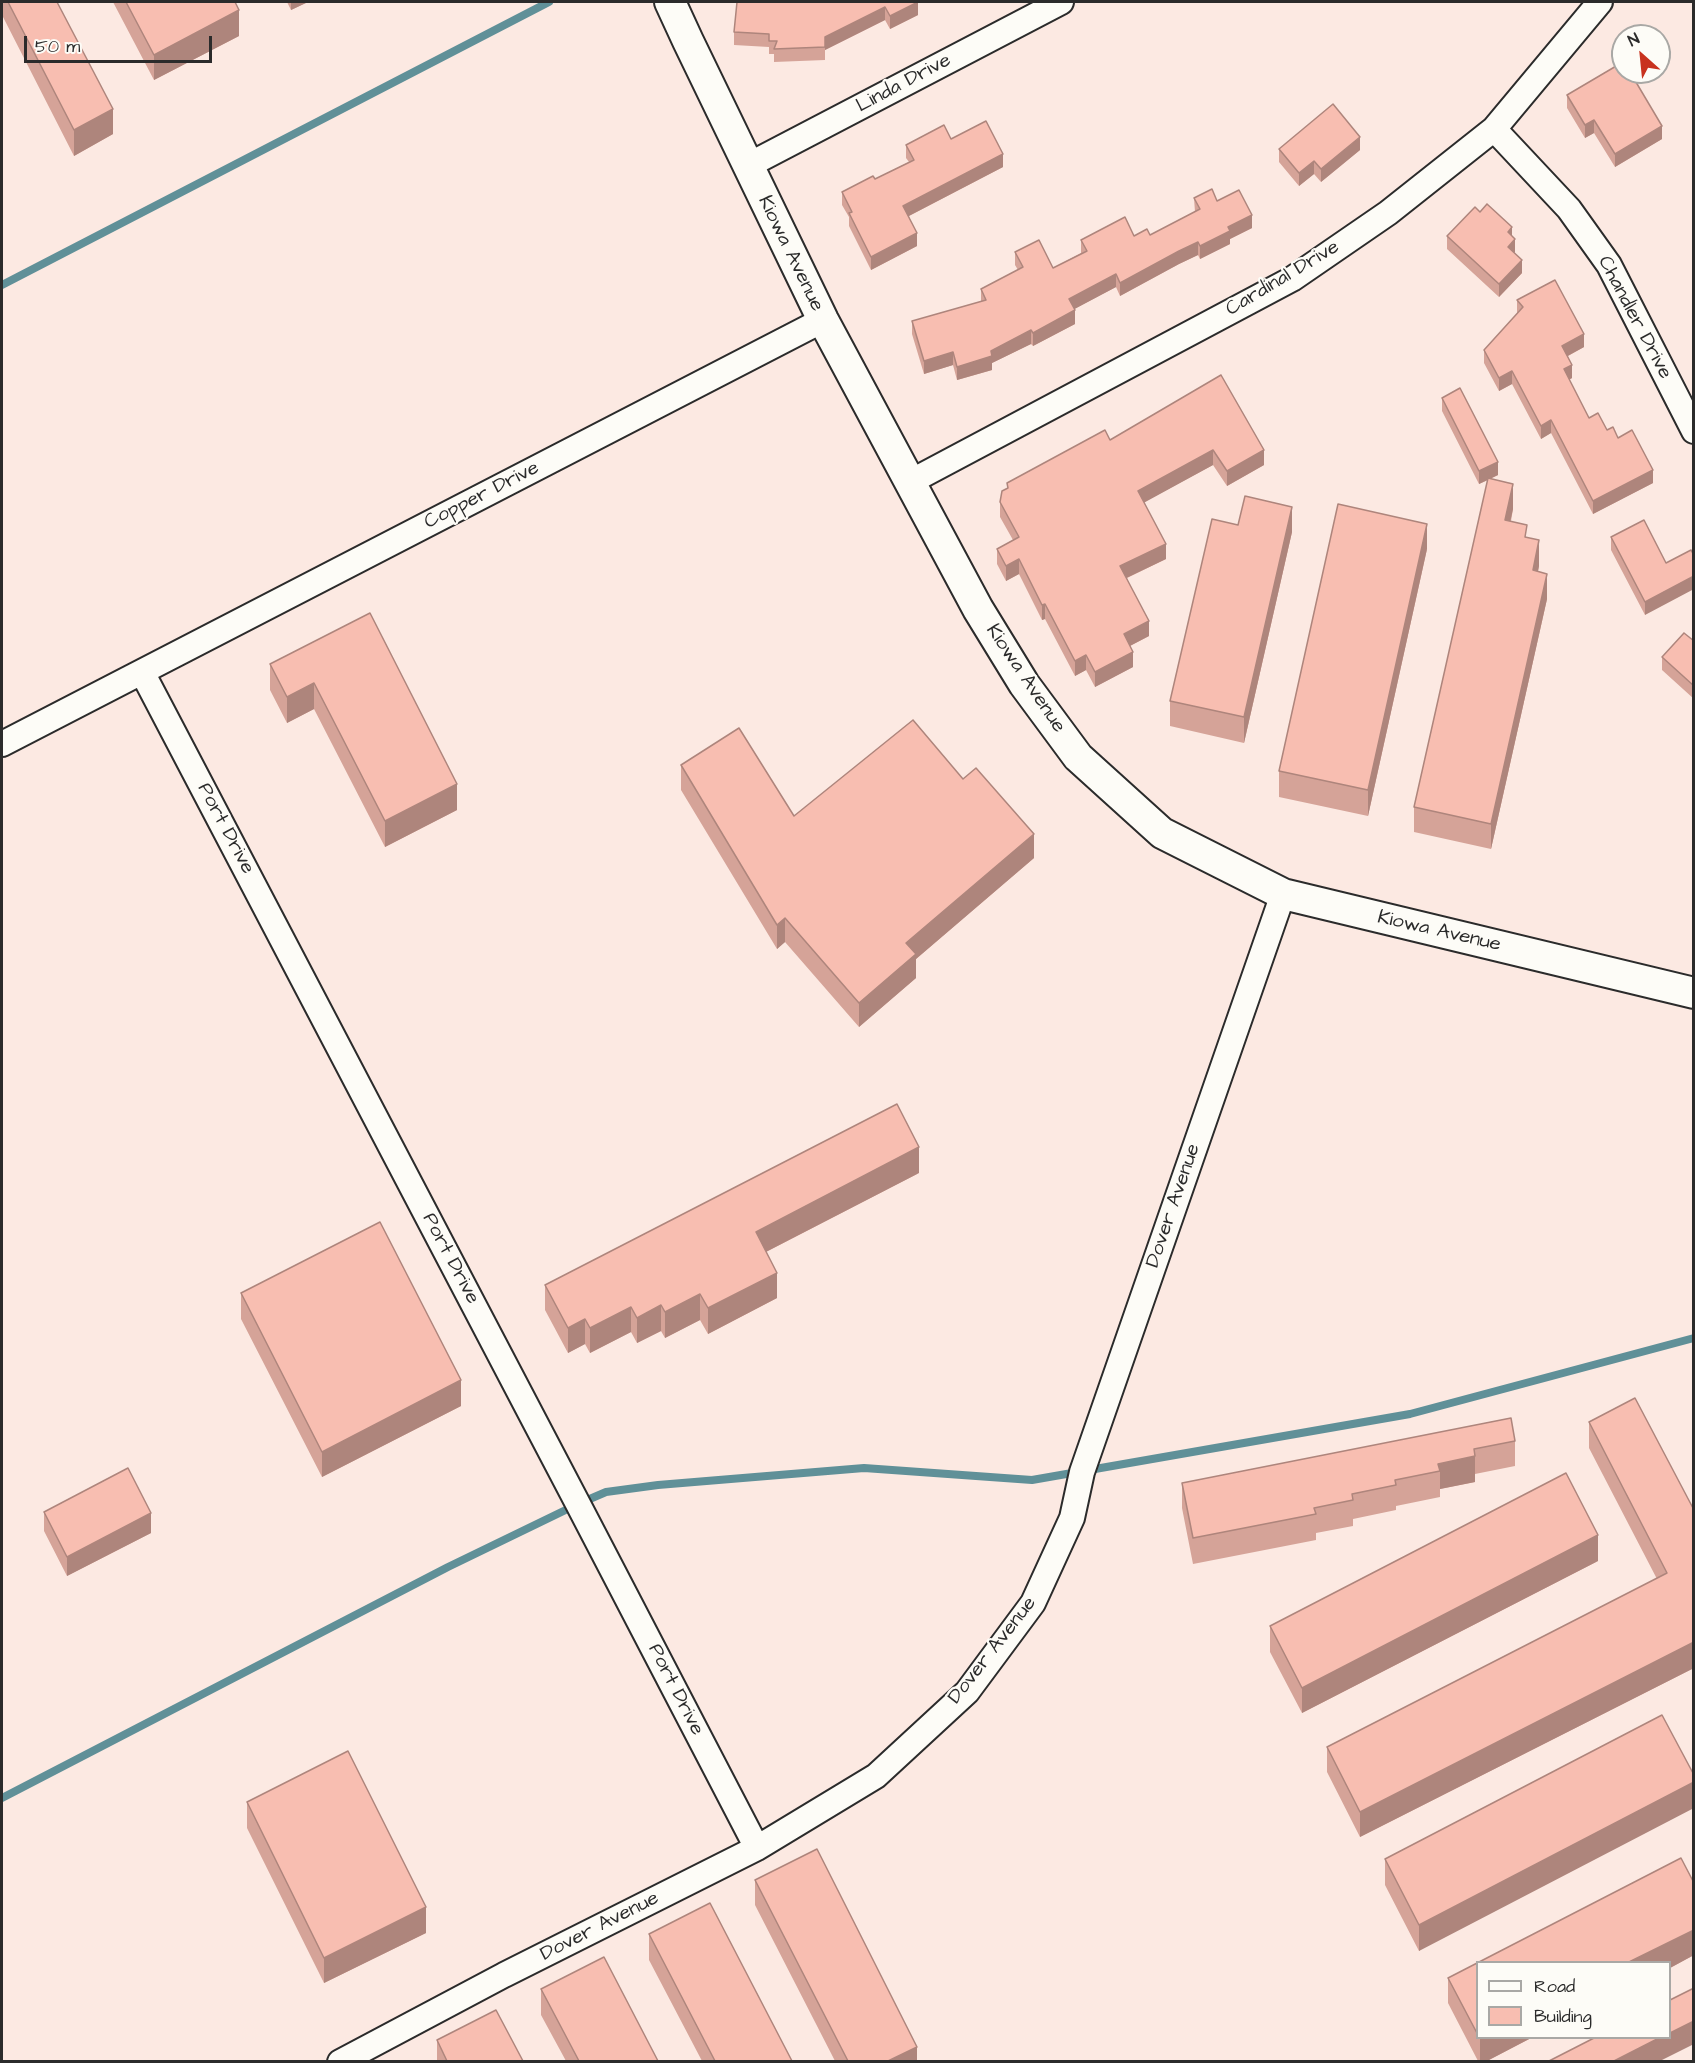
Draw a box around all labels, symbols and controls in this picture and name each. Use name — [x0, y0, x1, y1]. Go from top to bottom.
scale bar — [27, 24, 214, 62]
north arrow — [1611, 24, 1671, 84]
text: N — [1624, 28, 1643, 52]
text: 50 m — [35, 34, 80, 59]
street label: Linda Drive — [853, 49, 955, 119]
street label: Kiowa Avenue — [752, 192, 828, 316]
street label: Cardinal Drive — [1222, 236, 1344, 322]
street label: Chandler Drive — [1592, 252, 1676, 384]
street label: Copper Drive — [421, 457, 543, 535]
street label: Kiowa Avenue — [980, 620, 1070, 738]
street label: Port Drive — [191, 780, 259, 878]
street label: Kiowa Avenue — [1375, 906, 1503, 958]
street label: Dover Avenue — [1142, 1141, 1206, 1271]
street label: Port Drive — [416, 1210, 484, 1308]
street label: Dover Avenue — [944, 1593, 1042, 1709]
street label: Port Drive — [642, 1640, 708, 1740]
street label: Dover Avenue — [537, 1887, 663, 1967]
legend — [1476, 1961, 1671, 2039]
text: Road — [1534, 1974, 1575, 1999]
text: Building — [1534, 2004, 1592, 2029]

